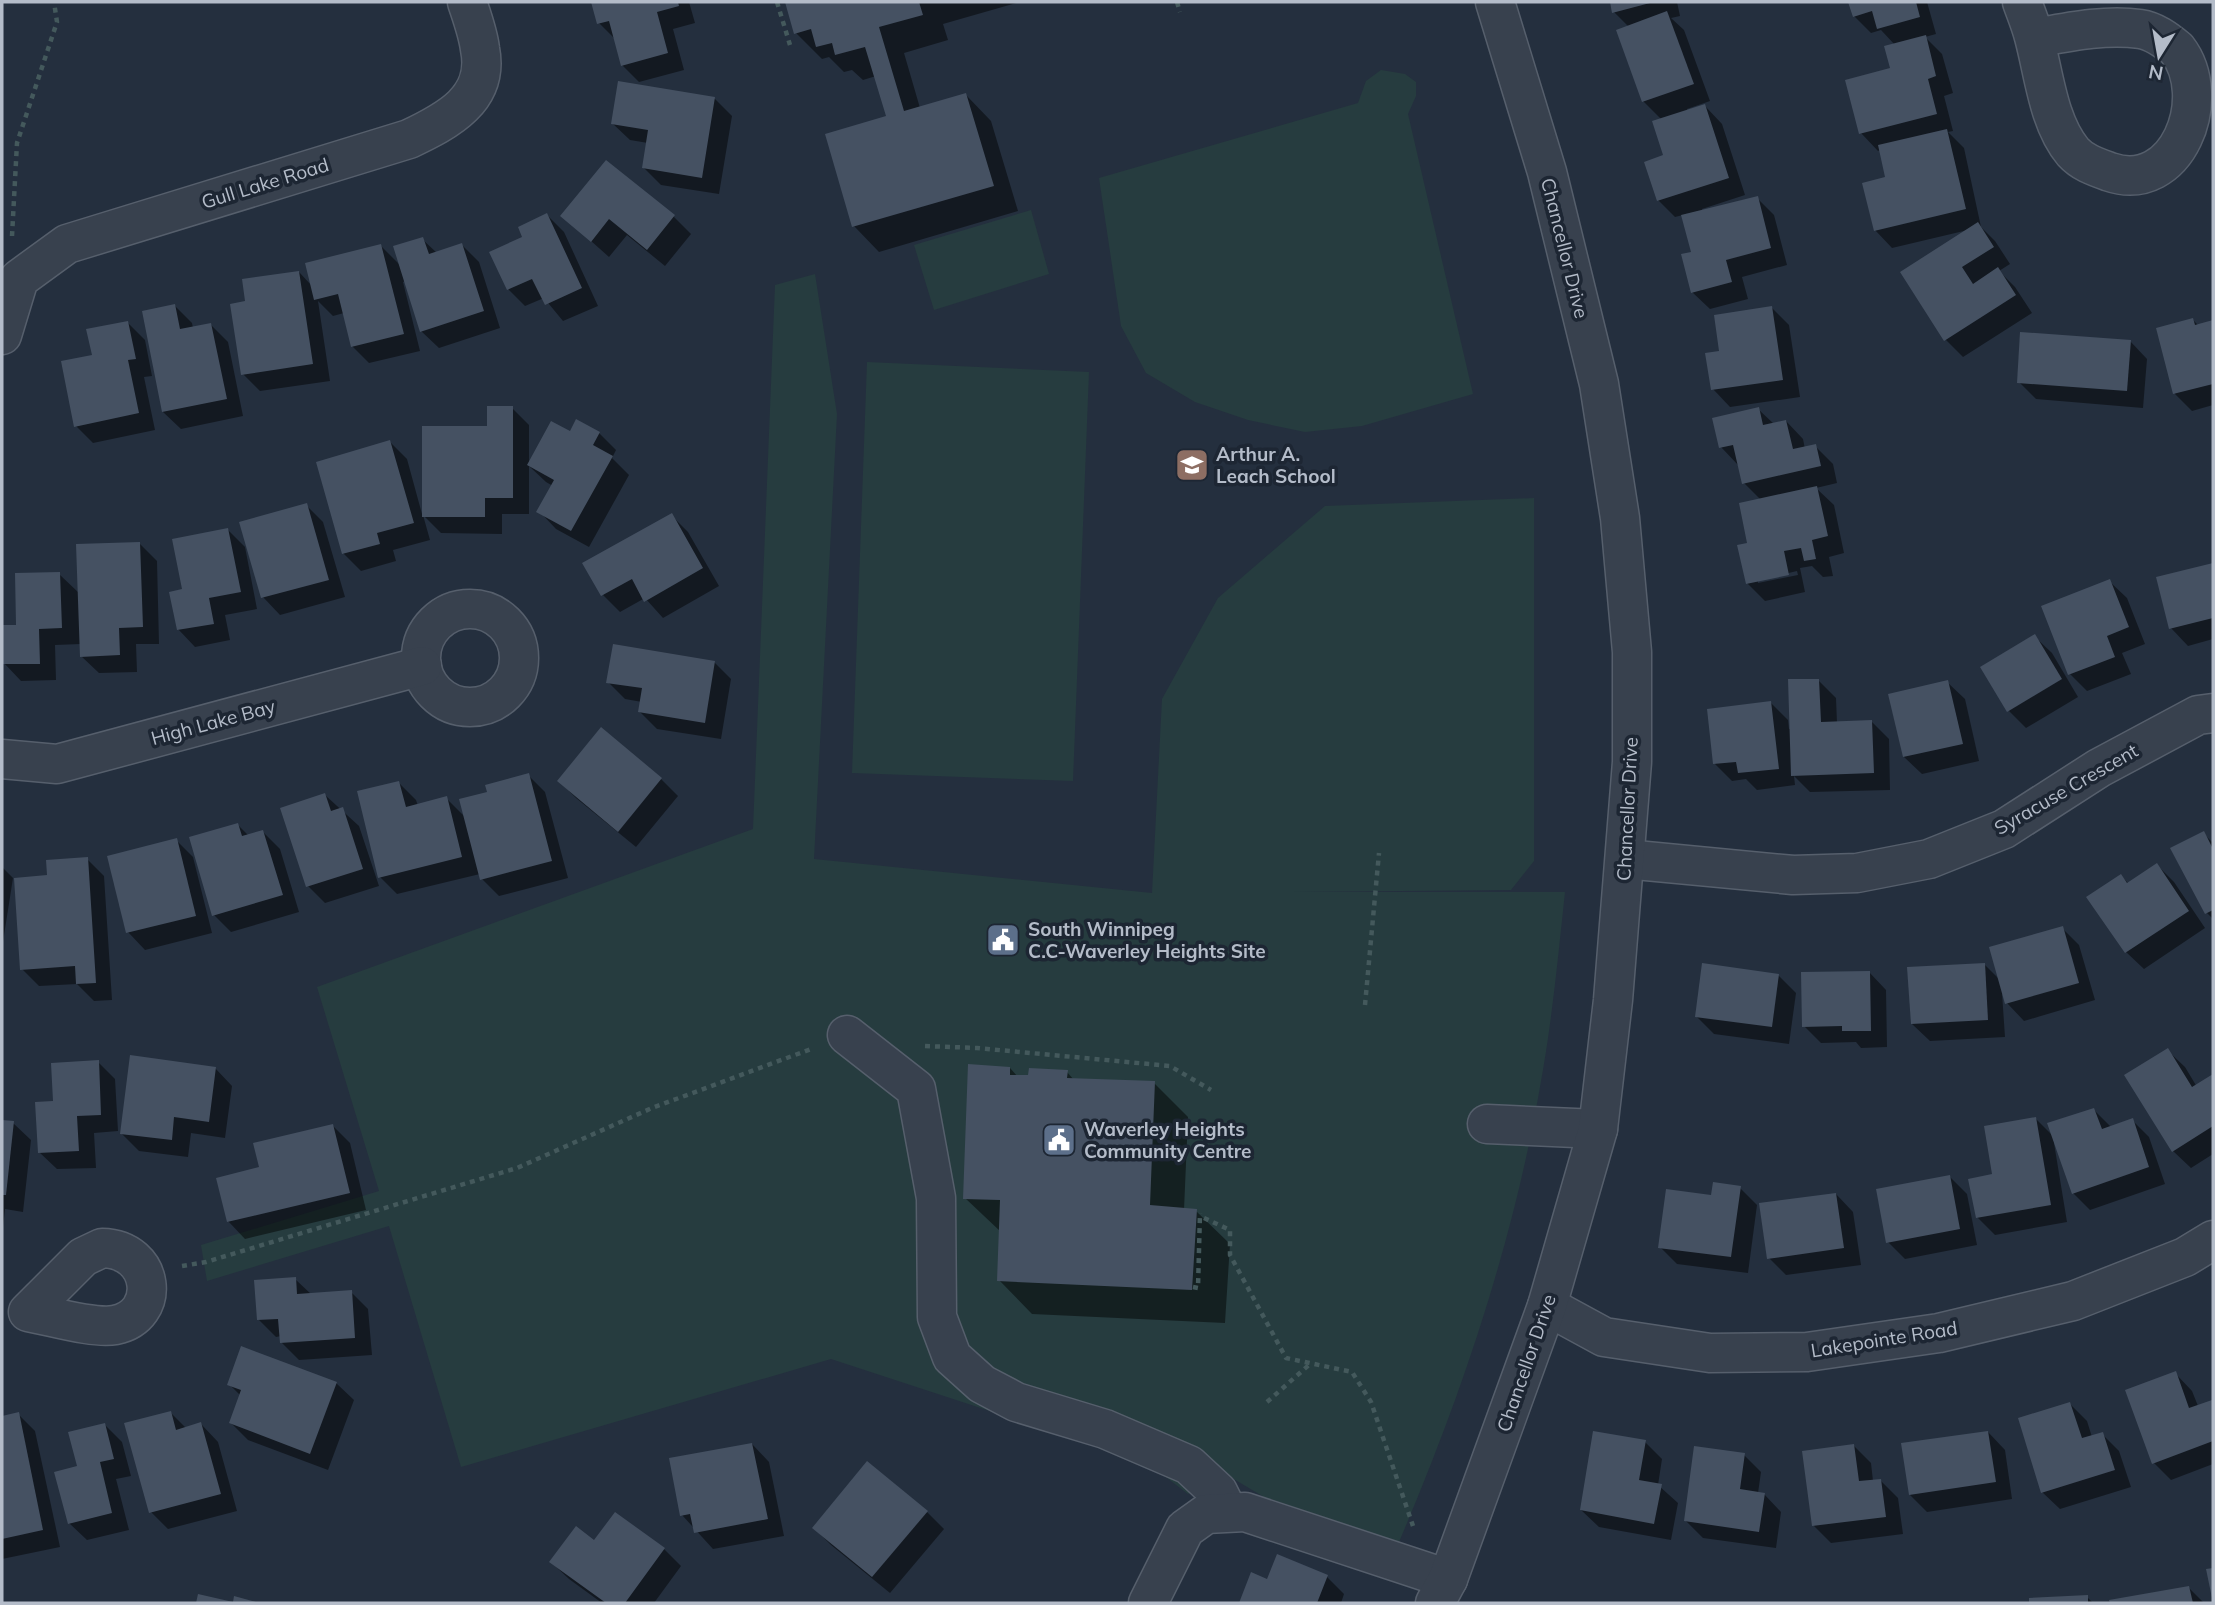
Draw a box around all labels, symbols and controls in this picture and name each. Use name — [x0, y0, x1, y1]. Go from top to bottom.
north arrow — [2124, 21, 2194, 91]
text: N — [2146, 60, 2165, 86]
street label: Gull Lake Road — [198, 152, 332, 214]
street label: Chancellor Drive — [1536, 175, 1594, 321]
place label: Arthur A. Leach School — [1216, 442, 1336, 488]
school or university icon: Arthur A. Leach School — [1173, 446, 1211, 484]
street label: High Lake Bay — [148, 694, 278, 750]
street label: Chancellor Drive — [1611, 737, 1643, 881]
street label: Syracuse Crescent — [1990, 738, 2142, 840]
place label: South Winnipeg C.C-Waverley Heights Site — [1028, 917, 1266, 963]
public building icon: South Winnipeg C.C-Waverley Heights Site — [984, 921, 1022, 959]
place label: Waverley Heights Community Centre — [1084, 1117, 1252, 1163]
public building icon: Waverley Heights Community Centre — [1040, 1121, 1078, 1159]
street label: Chancellor Drive — [1491, 1291, 1561, 1435]
street label: Lakepointe Road — [1809, 1316, 1959, 1362]

